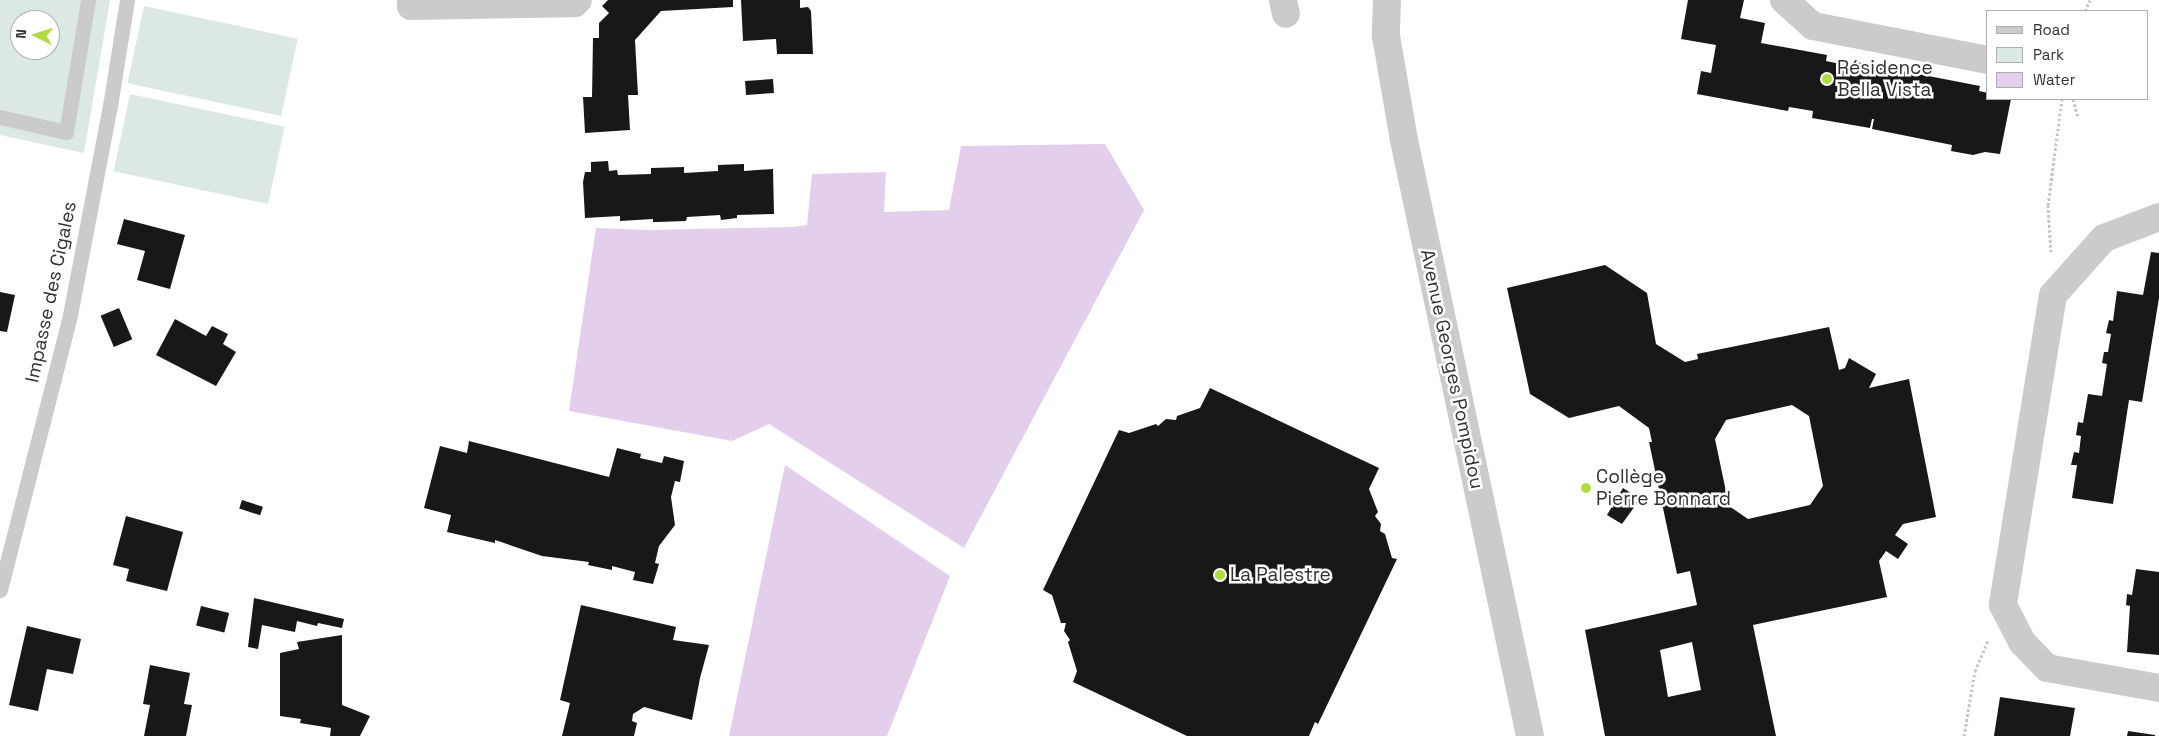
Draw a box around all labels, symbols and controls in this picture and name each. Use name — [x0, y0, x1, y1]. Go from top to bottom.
north arrow — [10, 10, 60, 60]
legend — [1986, 10, 2149, 100]
text: Road — [2033, 20, 2070, 39]
text: N — [12, 28, 30, 39]
text: Park — [2033, 45, 2064, 64]
place label: Résidence Bella Vista — [1837, 57, 1933, 101]
text: Water — [2033, 70, 2075, 89]
marker: Résidence Bella Vista — [1821, 73, 1833, 85]
street label: Impasse des Cigales — [21, 199, 81, 385]
street label: Avenue Georges Pompidou — [1415, 247, 1489, 491]
place label: Collège Pierre Bonnard — [1596, 466, 1731, 510]
marker: Collège Pierre Bonnard — [1580, 482, 1592, 494]
place label: La Palestre — [1230, 564, 1331, 586]
marker: La Palestre — [1214, 569, 1226, 581]

